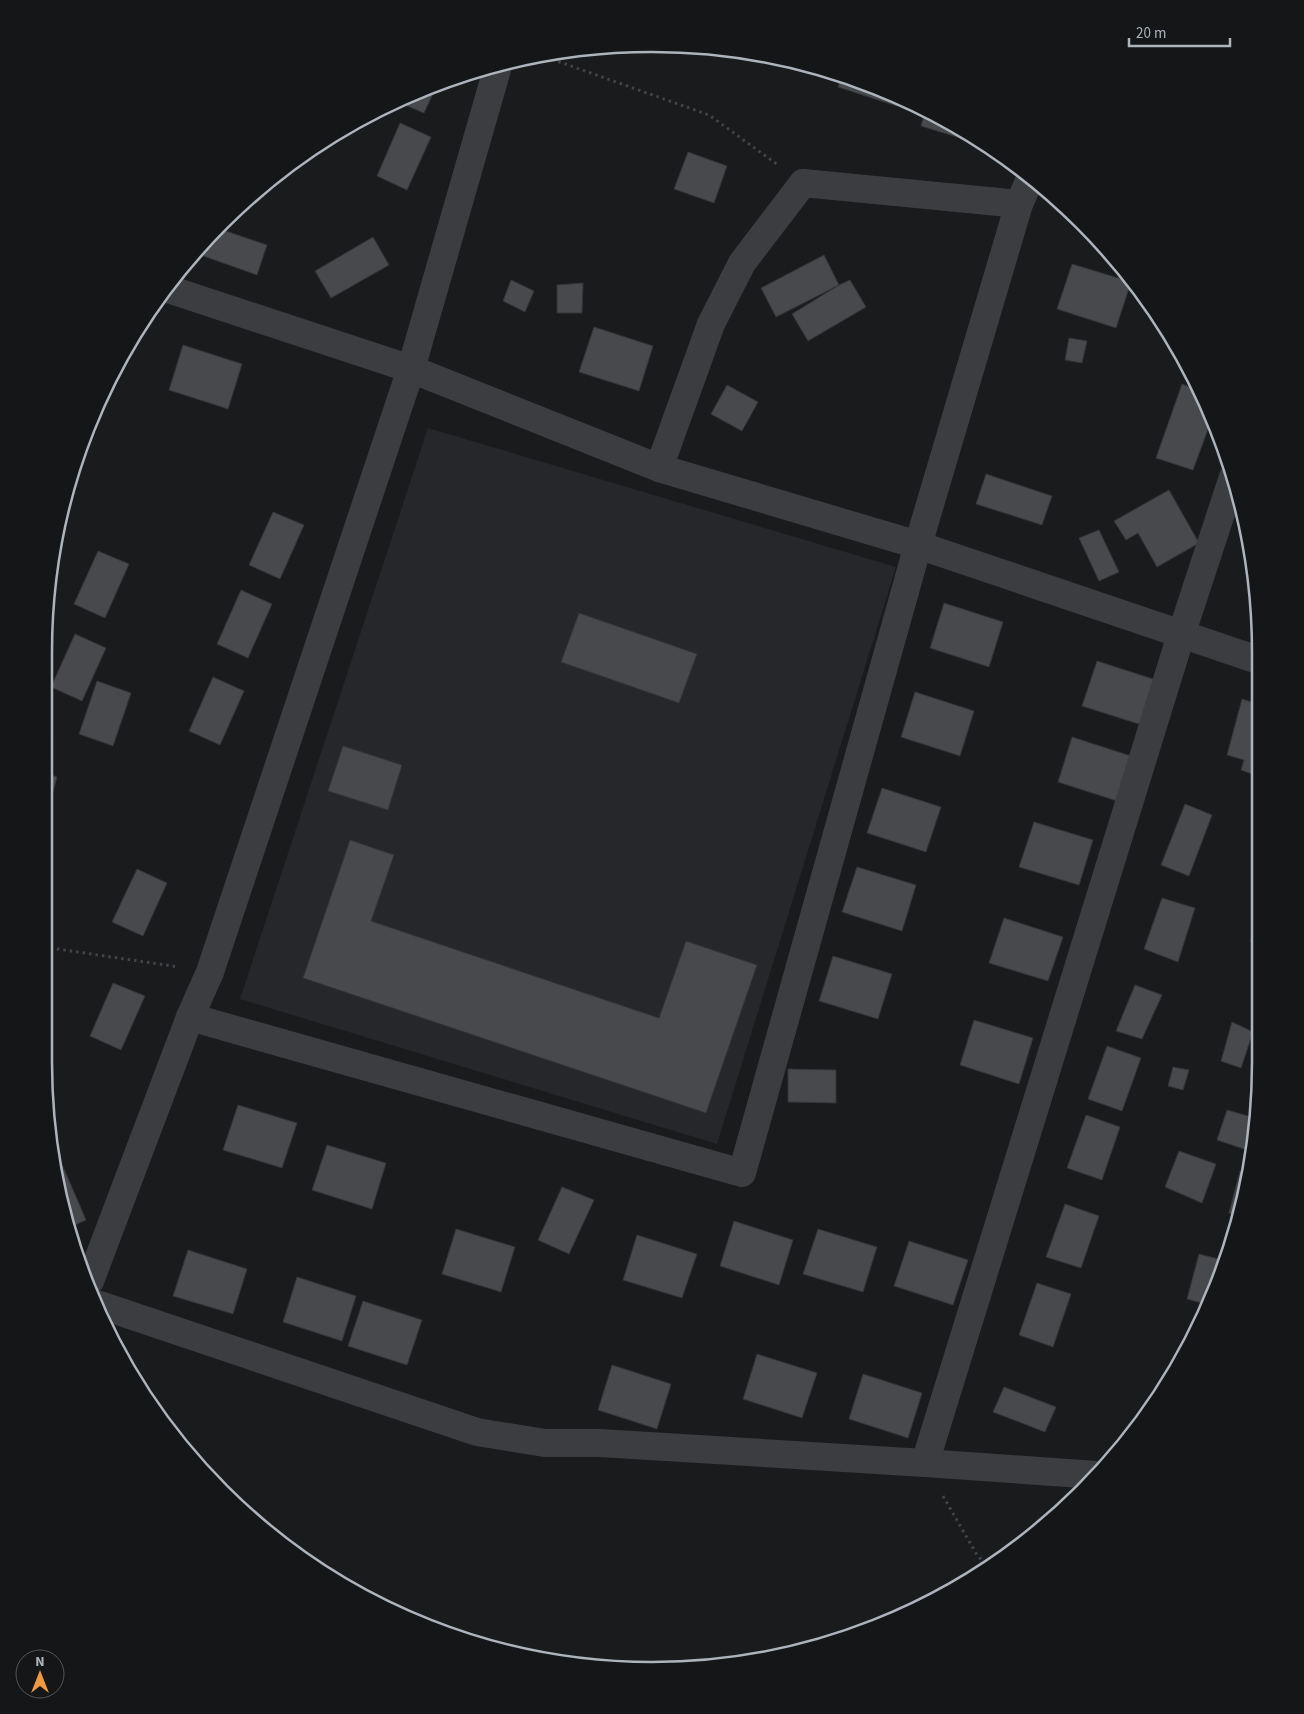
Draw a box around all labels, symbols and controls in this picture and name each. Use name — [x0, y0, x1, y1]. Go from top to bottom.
scale bar — [1129, 15, 1230, 47]
text: 20 m — [1136, 23, 1166, 44]
north arrow — [15, 1649, 65, 1699]
text: N — [35, 1652, 45, 1672]

